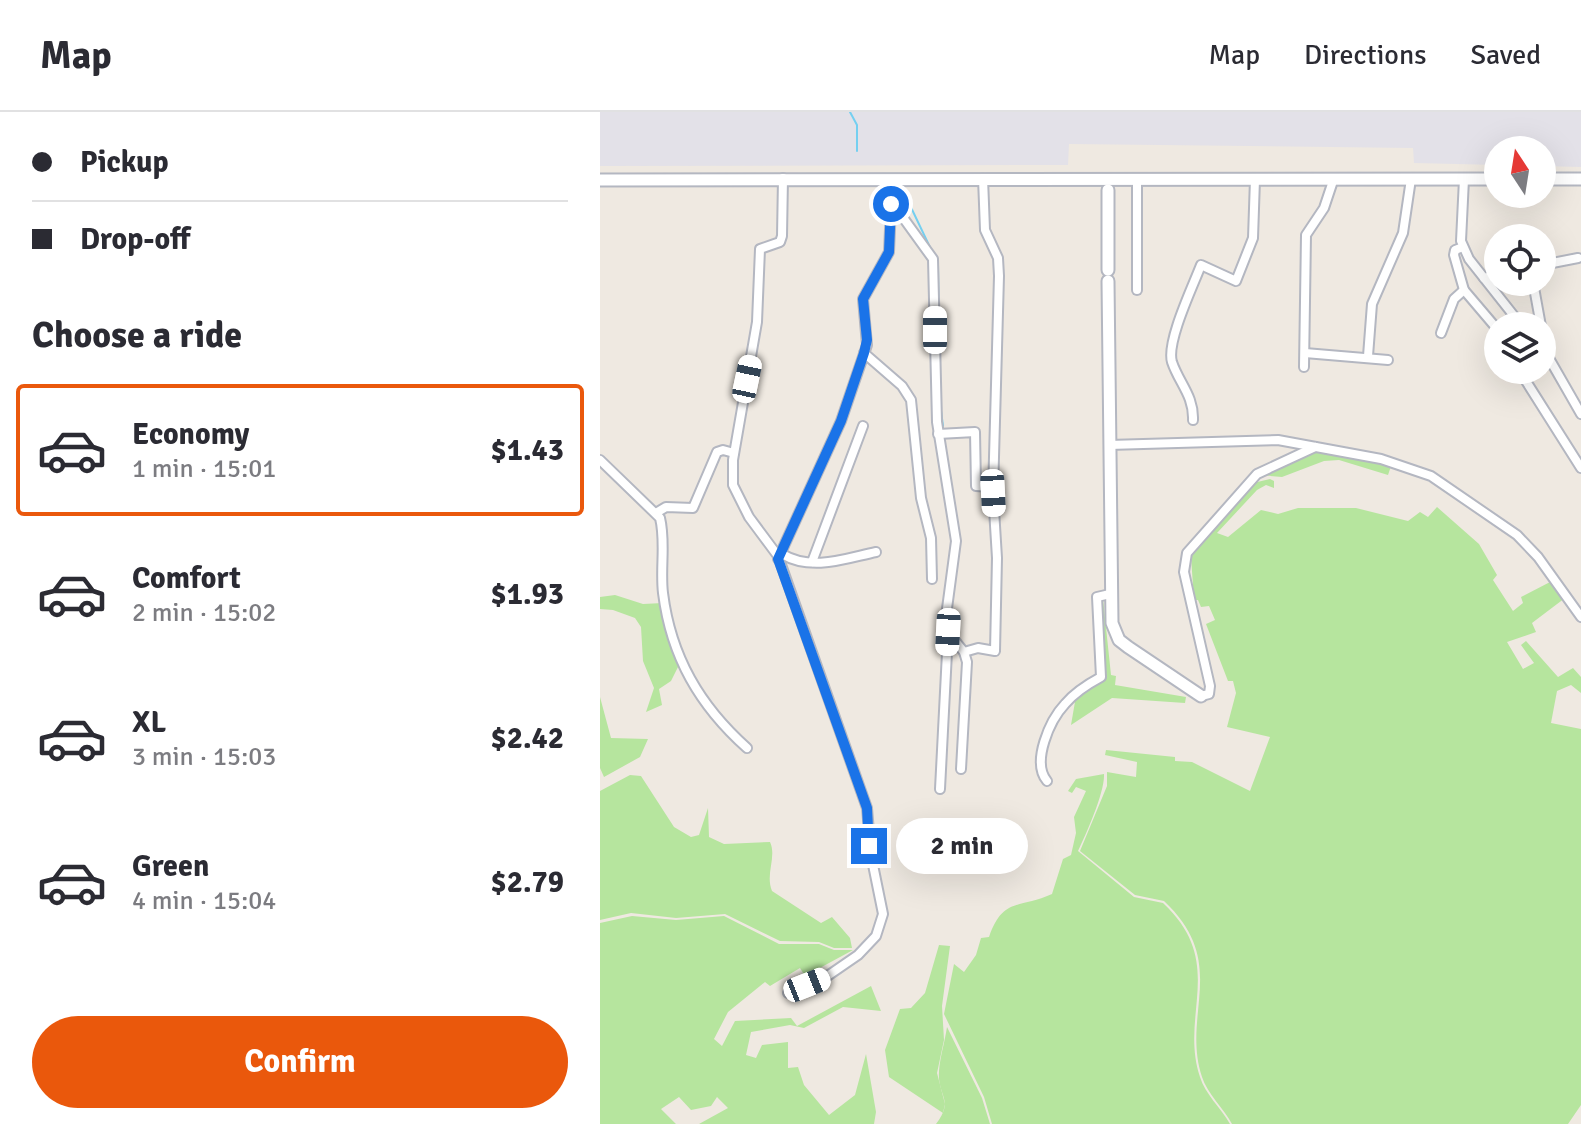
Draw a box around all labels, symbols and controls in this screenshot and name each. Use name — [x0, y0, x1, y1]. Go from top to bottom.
text: Map — [40, 32, 112, 79]
text: Map — [1208, 38, 1260, 72]
text: Directions — [1304, 38, 1426, 72]
text: Saved — [1470, 38, 1541, 72]
north arrow — [1484, 136, 1556, 208]
map controls — [1484, 136, 1556, 384]
text: Pickup — [80, 144, 169, 181]
route start — [873, 186, 909, 222]
text: Drop-off — [80, 221, 190, 258]
button: locate — [1484, 224, 1556, 296]
car — [923, 306, 947, 354]
button: layers — [1484, 312, 1556, 384]
text: Choose a ride — [32, 313, 242, 358]
car — [730, 353, 764, 405]
icon: car — [36, 414, 108, 486]
text: Economy — [132, 416, 249, 453]
text: $1.43 — [491, 432, 564, 469]
text: 1 min · 15:01 — [132, 453, 276, 485]
car — [980, 468, 1006, 518]
icon: car — [36, 558, 108, 630]
text: Comfort — [132, 560, 241, 597]
text: $1.93 — [491, 576, 564, 613]
text: 2 min · 15:02 — [132, 597, 276, 629]
car — [935, 607, 961, 657]
icon: car — [36, 702, 108, 774]
text: XL — [132, 704, 166, 741]
text: $2.42 — [491, 720, 564, 757]
text: 3 min · 15:03 — [132, 741, 276, 773]
callout: 2 min — [897, 818, 1029, 874]
route end — [851, 828, 887, 864]
text: 2 min — [931, 830, 993, 862]
icon: car — [36, 846, 108, 918]
text: Green — [132, 848, 209, 885]
text: $2.79 — [491, 864, 564, 901]
text: 4 min · 15:04 — [132, 885, 276, 917]
car — [780, 965, 834, 1005]
button: Confirm — [32, 1016, 568, 1108]

